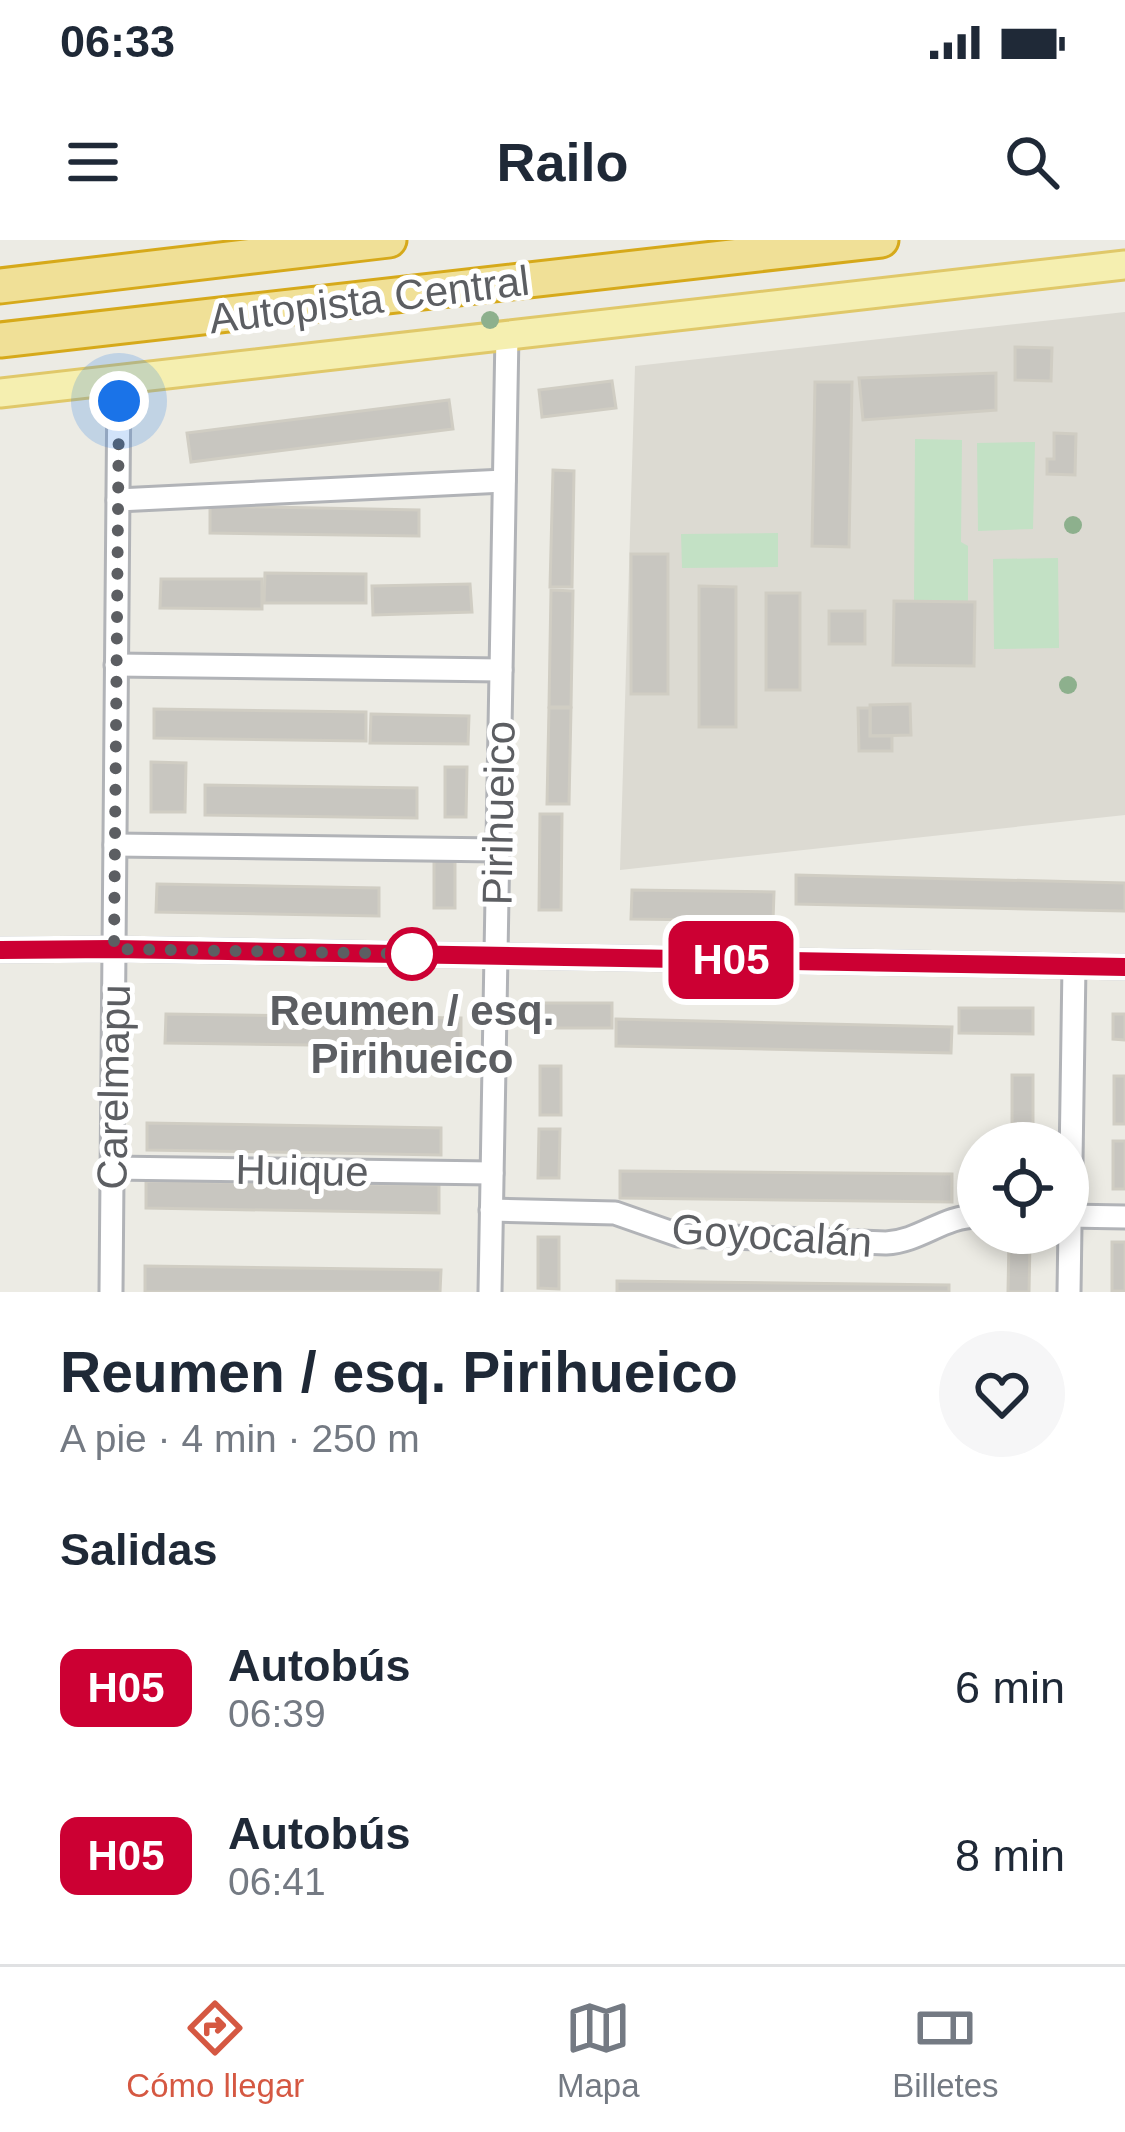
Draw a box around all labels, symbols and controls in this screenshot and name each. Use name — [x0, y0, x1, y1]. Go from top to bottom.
text: 06:33 — [60, 16, 175, 67]
icon: menu — [60, 129, 126, 195]
icon: search — [999, 129, 1065, 195]
text: Railo — [496, 132, 629, 192]
street label: Autopista Central — [206, 257, 532, 342]
your location — [89, 371, 149, 431]
street label: Pirihueico — [473, 720, 524, 906]
line badge: H05 — [662, 921, 800, 999]
marker: Reumen / esq. Pirihueico — [387, 929, 437, 979]
text: H05 — [692, 936, 770, 983]
street label: Carelmapu — [88, 984, 139, 1190]
place label: Reumen / esq. Pirihueico — [270, 987, 554, 1082]
map controls — [957, 1122, 1089, 1254]
button: locate — [957, 1122, 1089, 1254]
street label: Huique — [235, 1146, 369, 1195]
street label: Goyocalán — [670, 1205, 874, 1266]
button: heart — [939, 1331, 1065, 1457]
text: Reumen / esq. Pirihueico — [60, 1340, 738, 1404]
text: A pie · 4 min · 250 m — [60, 1417, 420, 1460]
text: Salidas — [60, 1524, 218, 1575]
text: Autobús — [228, 1640, 410, 1691]
text: 6 min — [955, 1662, 1065, 1713]
text: H05 — [87, 1664, 165, 1711]
text: 06:39 — [228, 1692, 326, 1735]
text: Autobús — [228, 1808, 410, 1859]
text: 8 min — [955, 1830, 1065, 1881]
text: H05 — [87, 1832, 165, 1879]
text: 06:41 — [228, 1860, 326, 1903]
tab: Cómo llegar — [126, 1995, 304, 2105]
tab: Mapa — [557, 1995, 640, 2105]
tab: Billetes — [892, 1995, 999, 2105]

